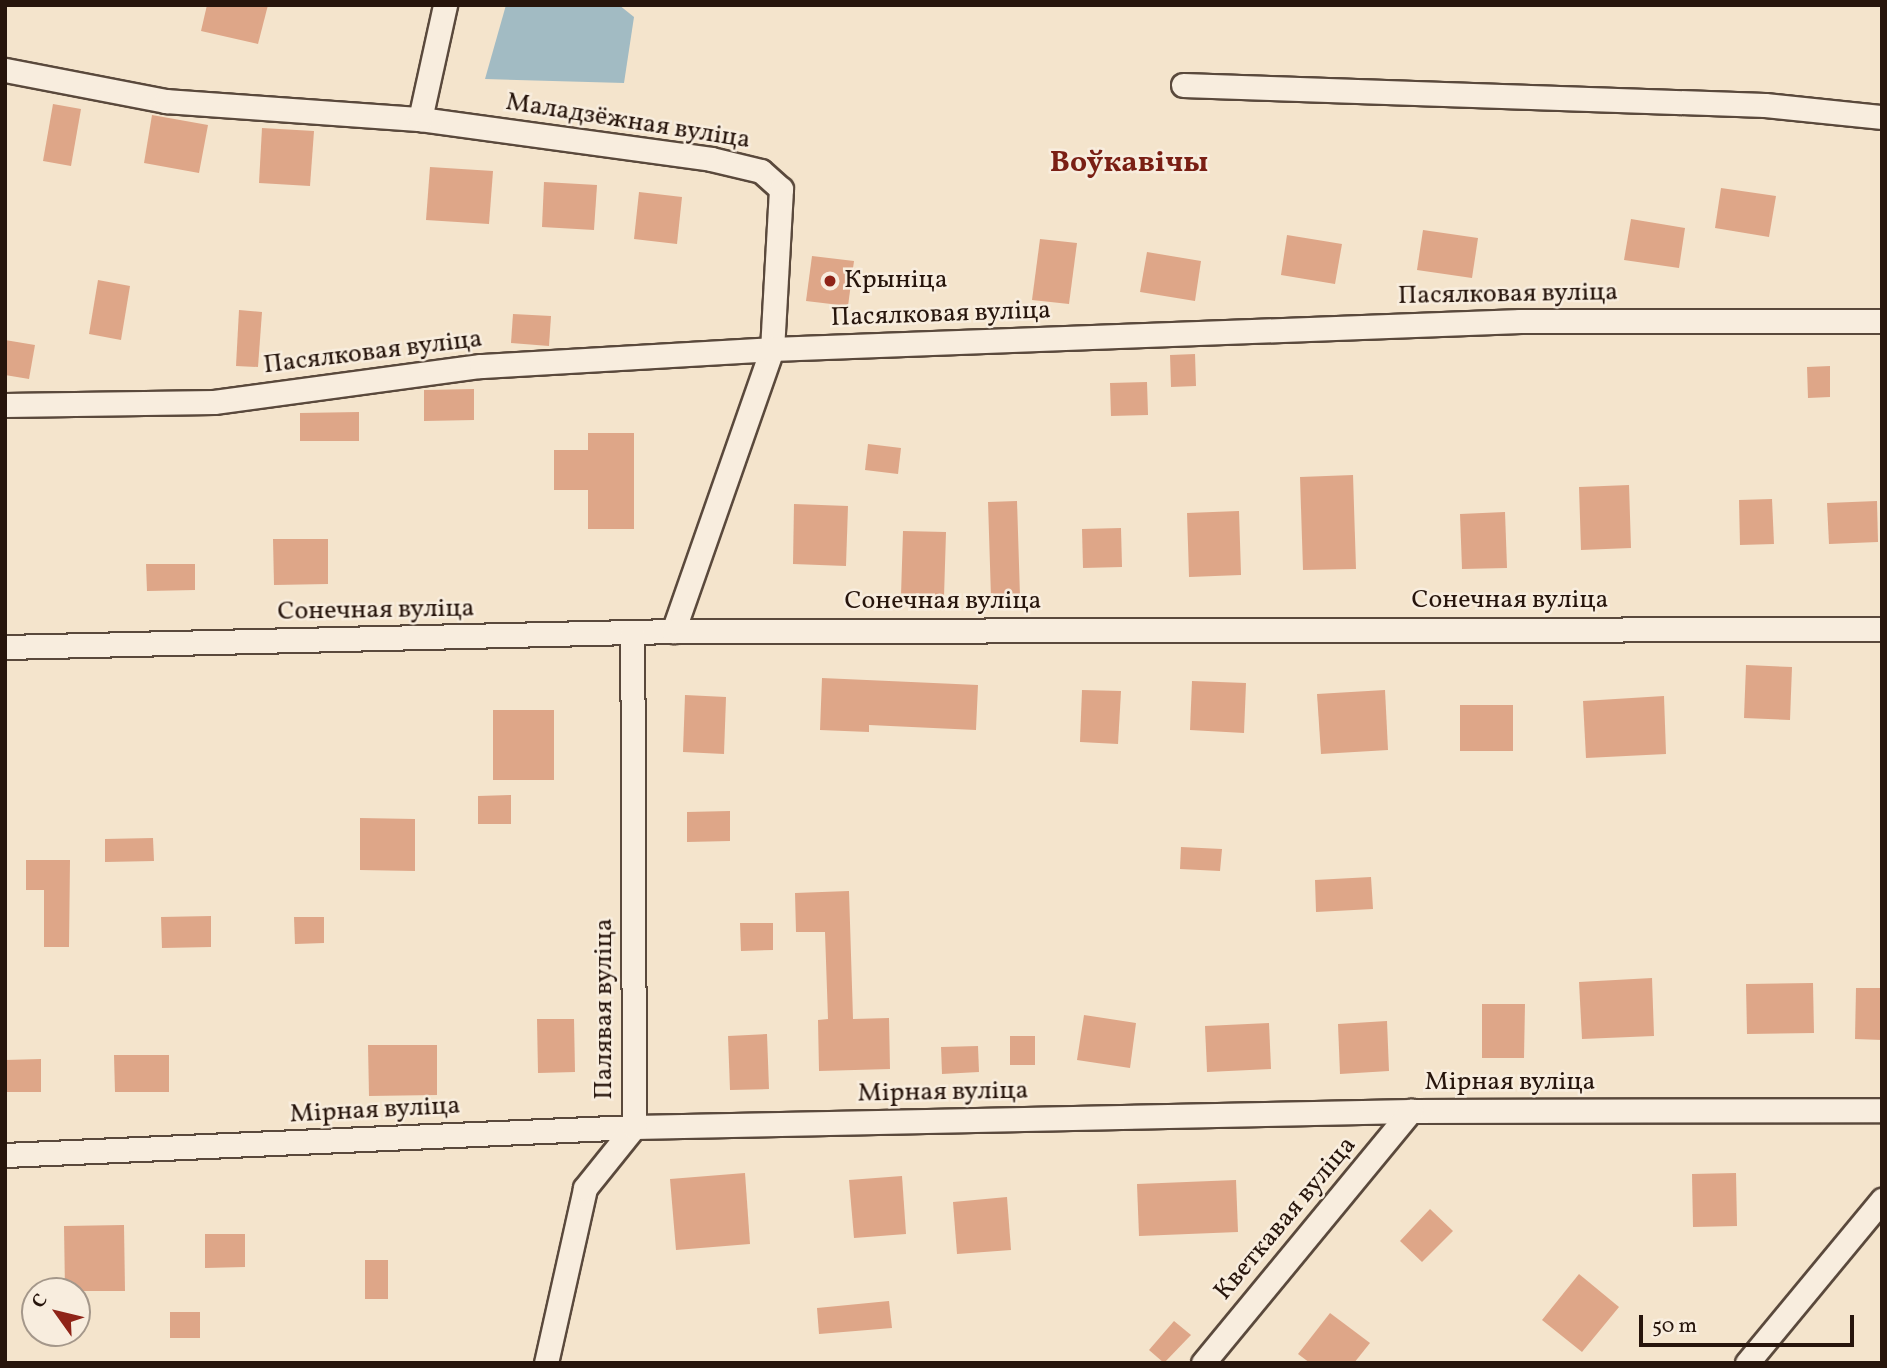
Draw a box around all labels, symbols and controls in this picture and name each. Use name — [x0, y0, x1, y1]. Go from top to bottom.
street label: Маладзёжная вуліца — [503, 87, 753, 157]
district label: Воўкавічы — [1050, 145, 1208, 181]
place label: Крыніца — [844, 265, 948, 297]
marker: Крыніца — [822, 273, 838, 289]
street label: Пасялковая вуліца — [1398, 277, 1618, 313]
street label: Пасялковая вуліца — [830, 296, 1052, 334]
street label: Пасялковая вуліца — [262, 324, 484, 382]
street label: Сонечная вуліца — [1412, 585, 1608, 617]
street label: Сонечная вуліца — [845, 586, 1041, 618]
street label: Сонечная вуліца — [277, 594, 475, 628]
street label: Палявая вуліца — [589, 918, 621, 1100]
street label: Мірная вуліца — [1425, 1067, 1595, 1099]
street label: Мірная вуліца — [857, 1076, 1029, 1110]
street label: Мірная вуліца — [289, 1091, 461, 1131]
street label: Кветкавая вуліца — [1208, 1131, 1364, 1307]
north arrow — [21, 1277, 91, 1347]
text: С — [26, 1289, 54, 1314]
scale bar — [1642, 1302, 1857, 1346]
text: 50 m — [1652, 1312, 1697, 1341]

